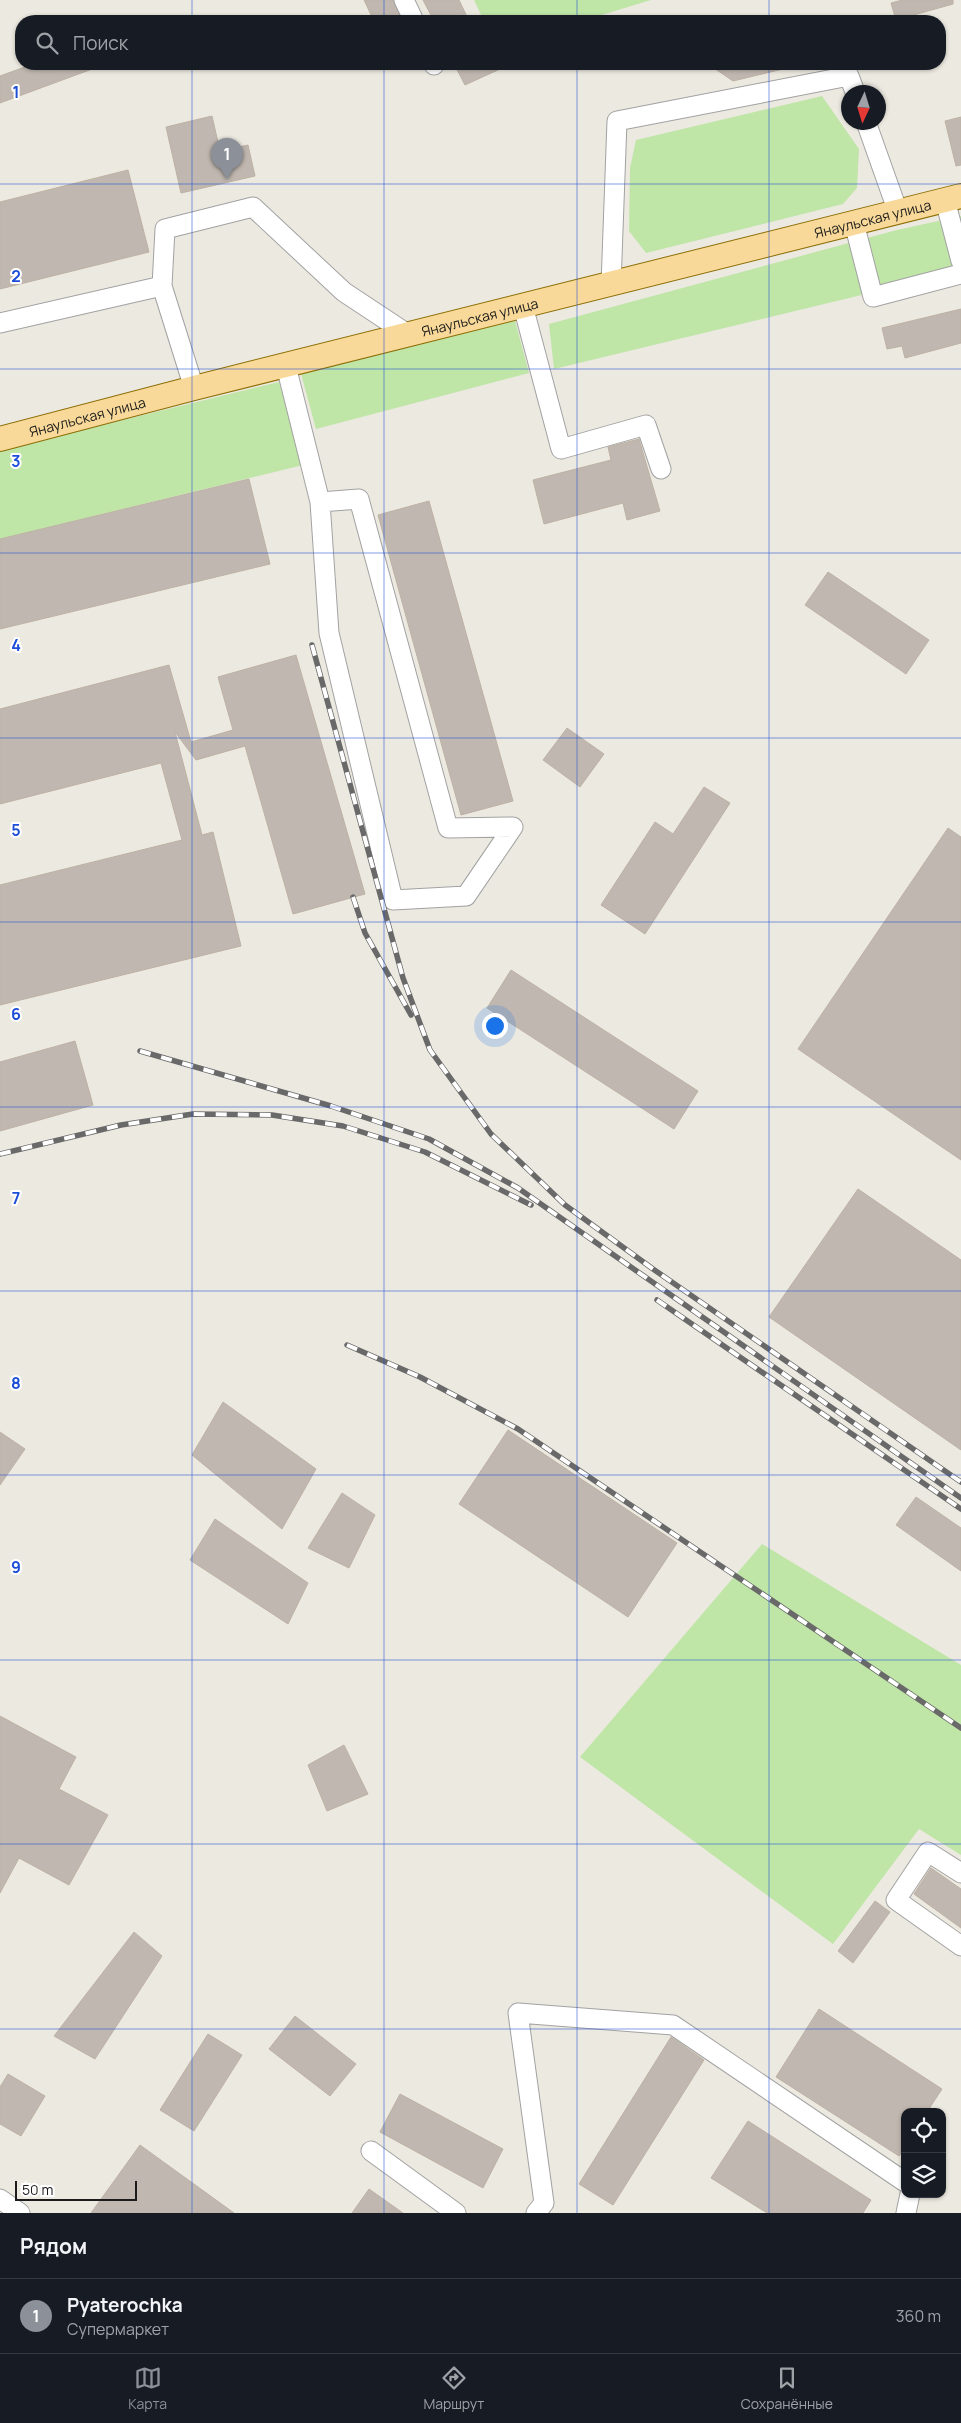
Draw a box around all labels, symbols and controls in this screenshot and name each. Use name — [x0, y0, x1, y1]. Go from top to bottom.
search box — [15, 15, 946, 70]
icon: search — [33, 29, 61, 57]
text: Поиск — [73, 30, 128, 56]
text: 1 — [12, 81, 20, 103]
north arrow — [841, 85, 886, 130]
pin: 1 — [211, 138, 243, 179]
street label: Янаульская улица — [812, 194, 933, 242]
text: 2 — [11, 265, 21, 287]
street label: Янаульская улица — [419, 293, 540, 340]
street label: Янаульская улица — [27, 392, 147, 441]
text: 3 — [11, 450, 21, 472]
text: 4 — [11, 634, 21, 656]
text: 5 — [11, 819, 21, 841]
text: 6 — [11, 1003, 21, 1025]
your location — [482, 1013, 508, 1039]
text: 7 — [12, 1187, 20, 1209]
text: 8 — [11, 1372, 21, 1394]
text: 9 — [11, 1556, 21, 1578]
map controls — [901, 2108, 946, 2198]
button: locate — [901, 2108, 946, 2153]
button: layers — [901, 2153, 946, 2198]
scale bar — [15, 2178, 138, 2201]
text: 50 m — [22, 2180, 53, 2199]
text: Рядом — [20, 2232, 87, 2260]
text: Pyaterochka — [67, 2292, 183, 2318]
text: 1 — [32, 2305, 40, 2327]
text: 360 m — [896, 2305, 941, 2327]
text: Супермаркет — [67, 2318, 169, 2340]
tab: Карта — [128, 2364, 167, 2413]
tab: Маршрут — [423, 2364, 484, 2413]
tab: Сохранённые — [741, 2364, 833, 2413]

